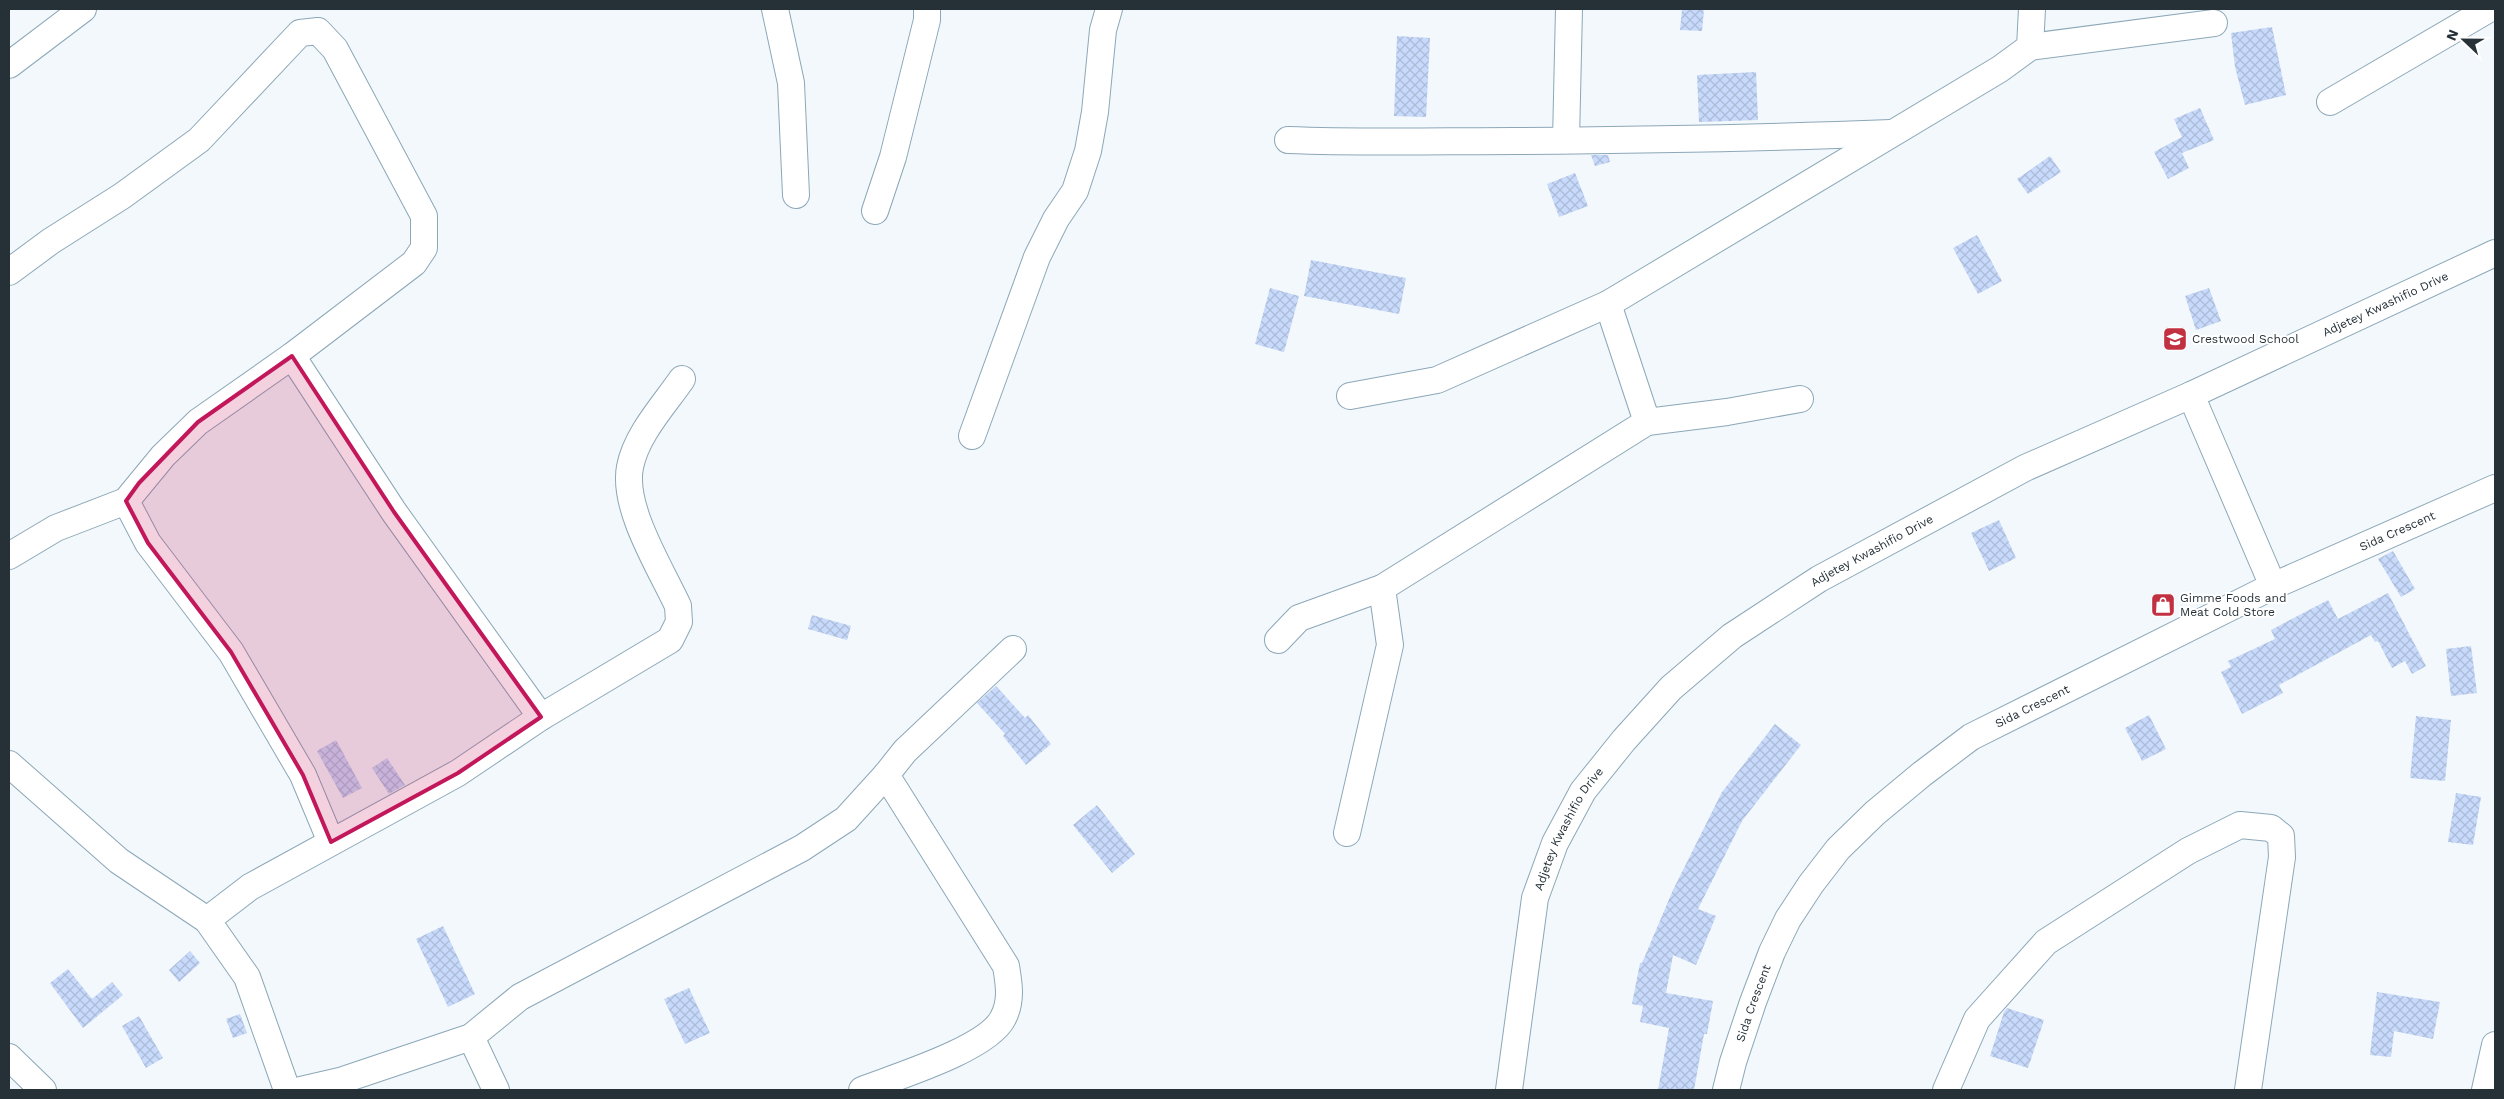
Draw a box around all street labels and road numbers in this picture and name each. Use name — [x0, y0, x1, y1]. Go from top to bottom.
street label: Adjetey Kwashifio Drive — [2320, 269, 2451, 340]
street label: Sida Crescent — [2357, 508, 2437, 554]
street label: Adjetey Kwashifio Drive — [1808, 512, 1936, 590]
street label: Sida Crescent — [1993, 682, 2072, 731]
street label: Adjetey Kwashifio Drive — [1531, 765, 1606, 892]
street label: Sida Crescent — [1733, 963, 1774, 1044]

